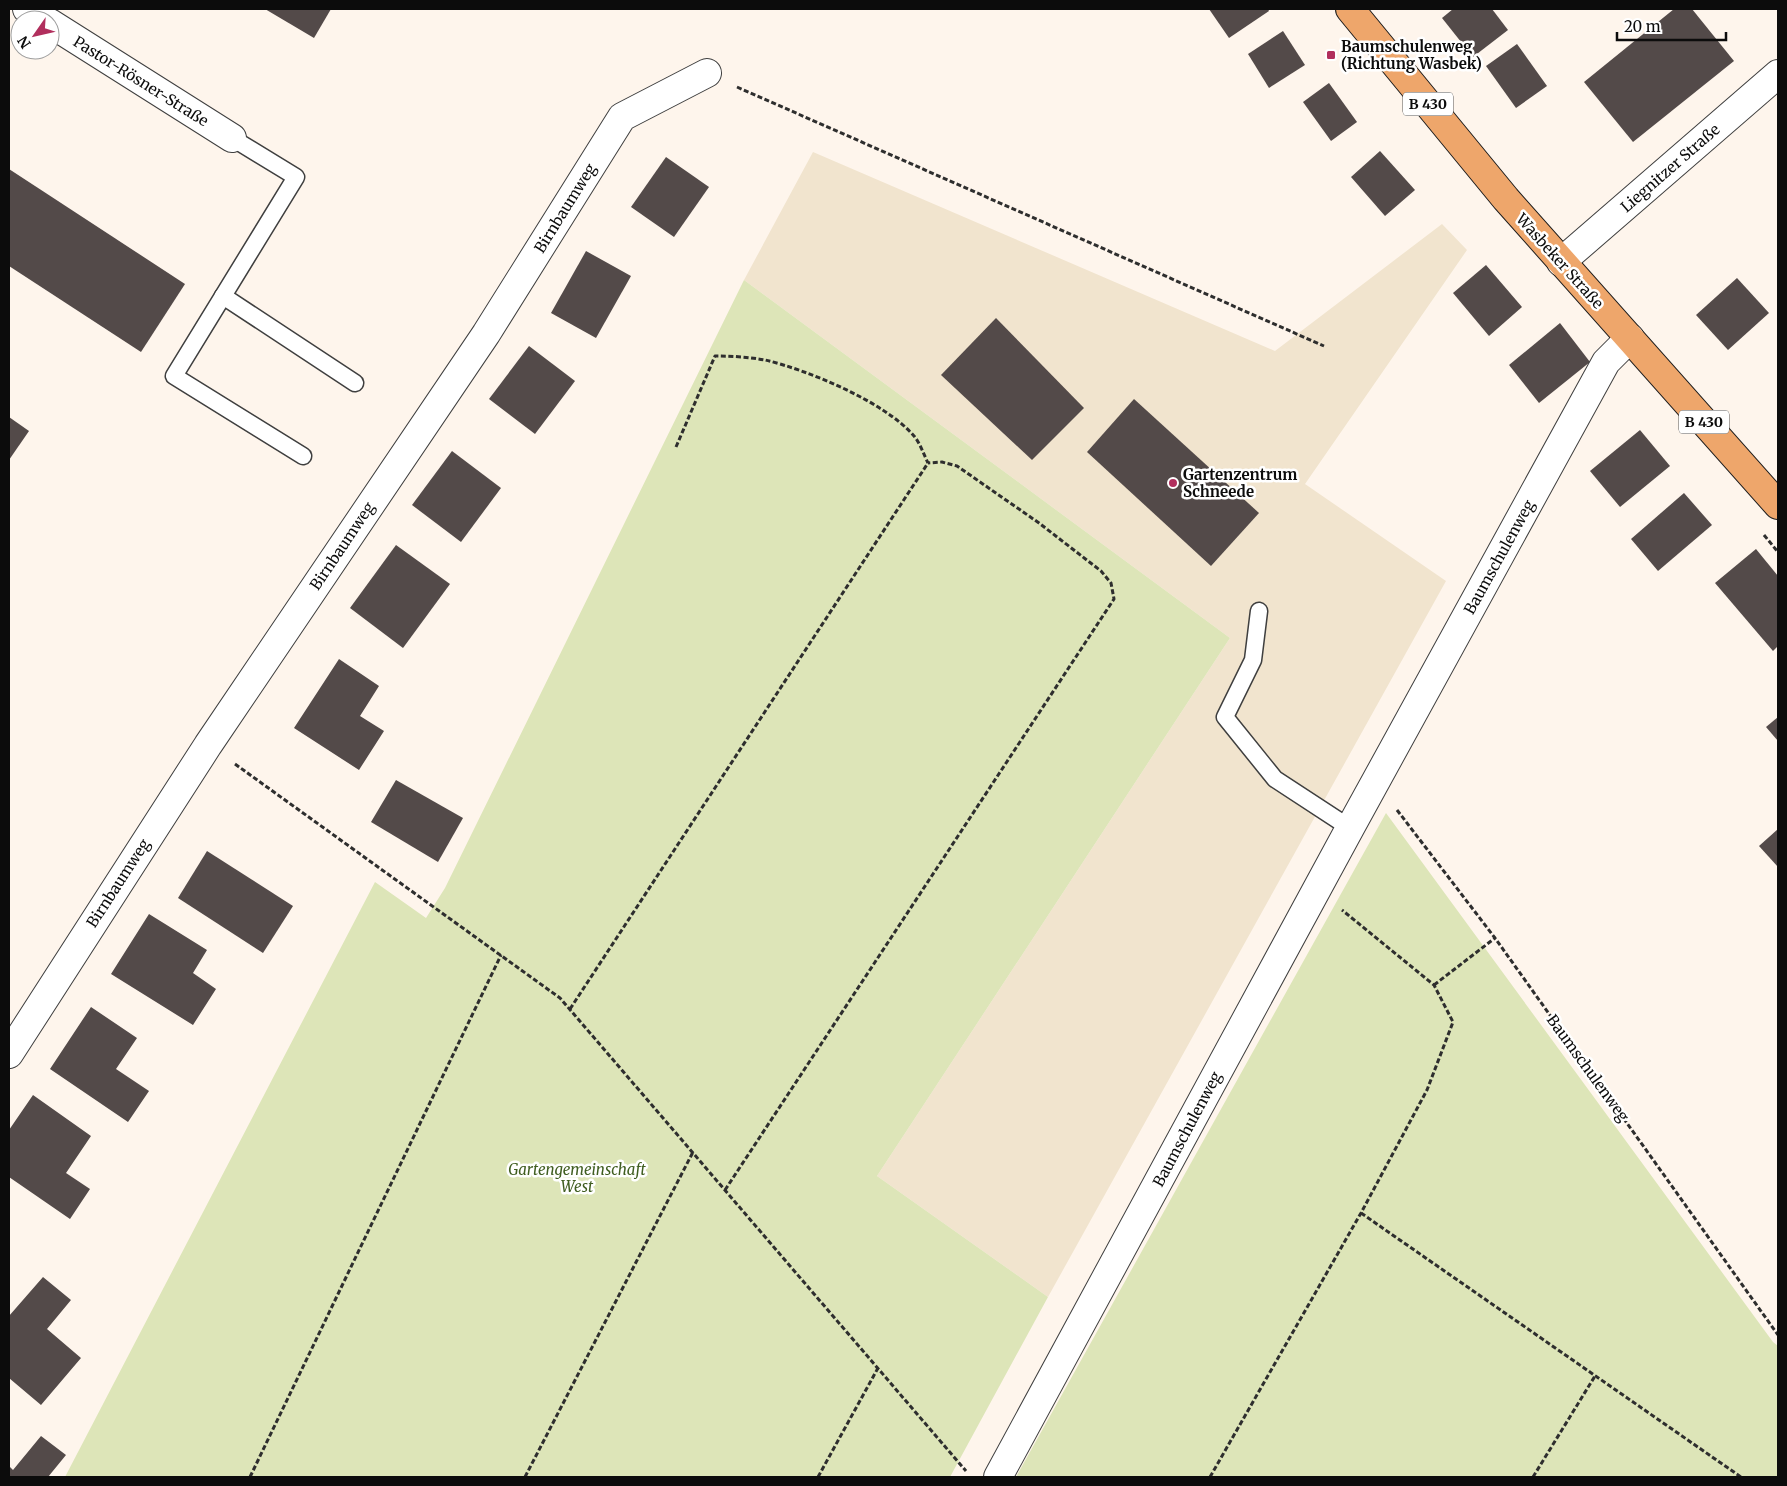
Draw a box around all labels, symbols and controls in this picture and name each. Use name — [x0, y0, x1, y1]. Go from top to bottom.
north arrow — [10, 10, 60, 60]
scale bar — [1617, 10, 1726, 42]
text: 20 m — [1624, 17, 1661, 36]
street label: Pastor-Rösner-Straße — [70, 32, 212, 130]
text: N — [14, 33, 35, 52]
place label: Baumschulenweg (Richtung Wasbek) — [1341, 37, 1482, 73]
marker: Baumschulenweg (Richtung Wasbek) — [1325, 49, 1337, 61]
road number: B 430 — [1403, 92, 1453, 116]
street label: Liegnitzer Straße — [1617, 120, 1724, 216]
street label: Birnbaumweg — [530, 160, 600, 256]
street label: Wasbeker Straße — [1512, 209, 1608, 313]
road number: B 430 — [1679, 411, 1729, 434]
place label: Gartenzentrum Schneede — [1183, 465, 1297, 501]
marker: Gartenzentrum Schneede — [1167, 477, 1179, 489]
street label: Baumschulenweg — [1460, 496, 1538, 618]
street label: Birnbaumweg — [306, 498, 378, 594]
street label: Birnbaumweg — [82, 835, 154, 931]
street label: Baumschulenweg — [1543, 1011, 1633, 1125]
street label: Baumschulenweg — [1149, 1068, 1225, 1190]
park label: Gartengemeinschaft West — [508, 1160, 647, 1196]

